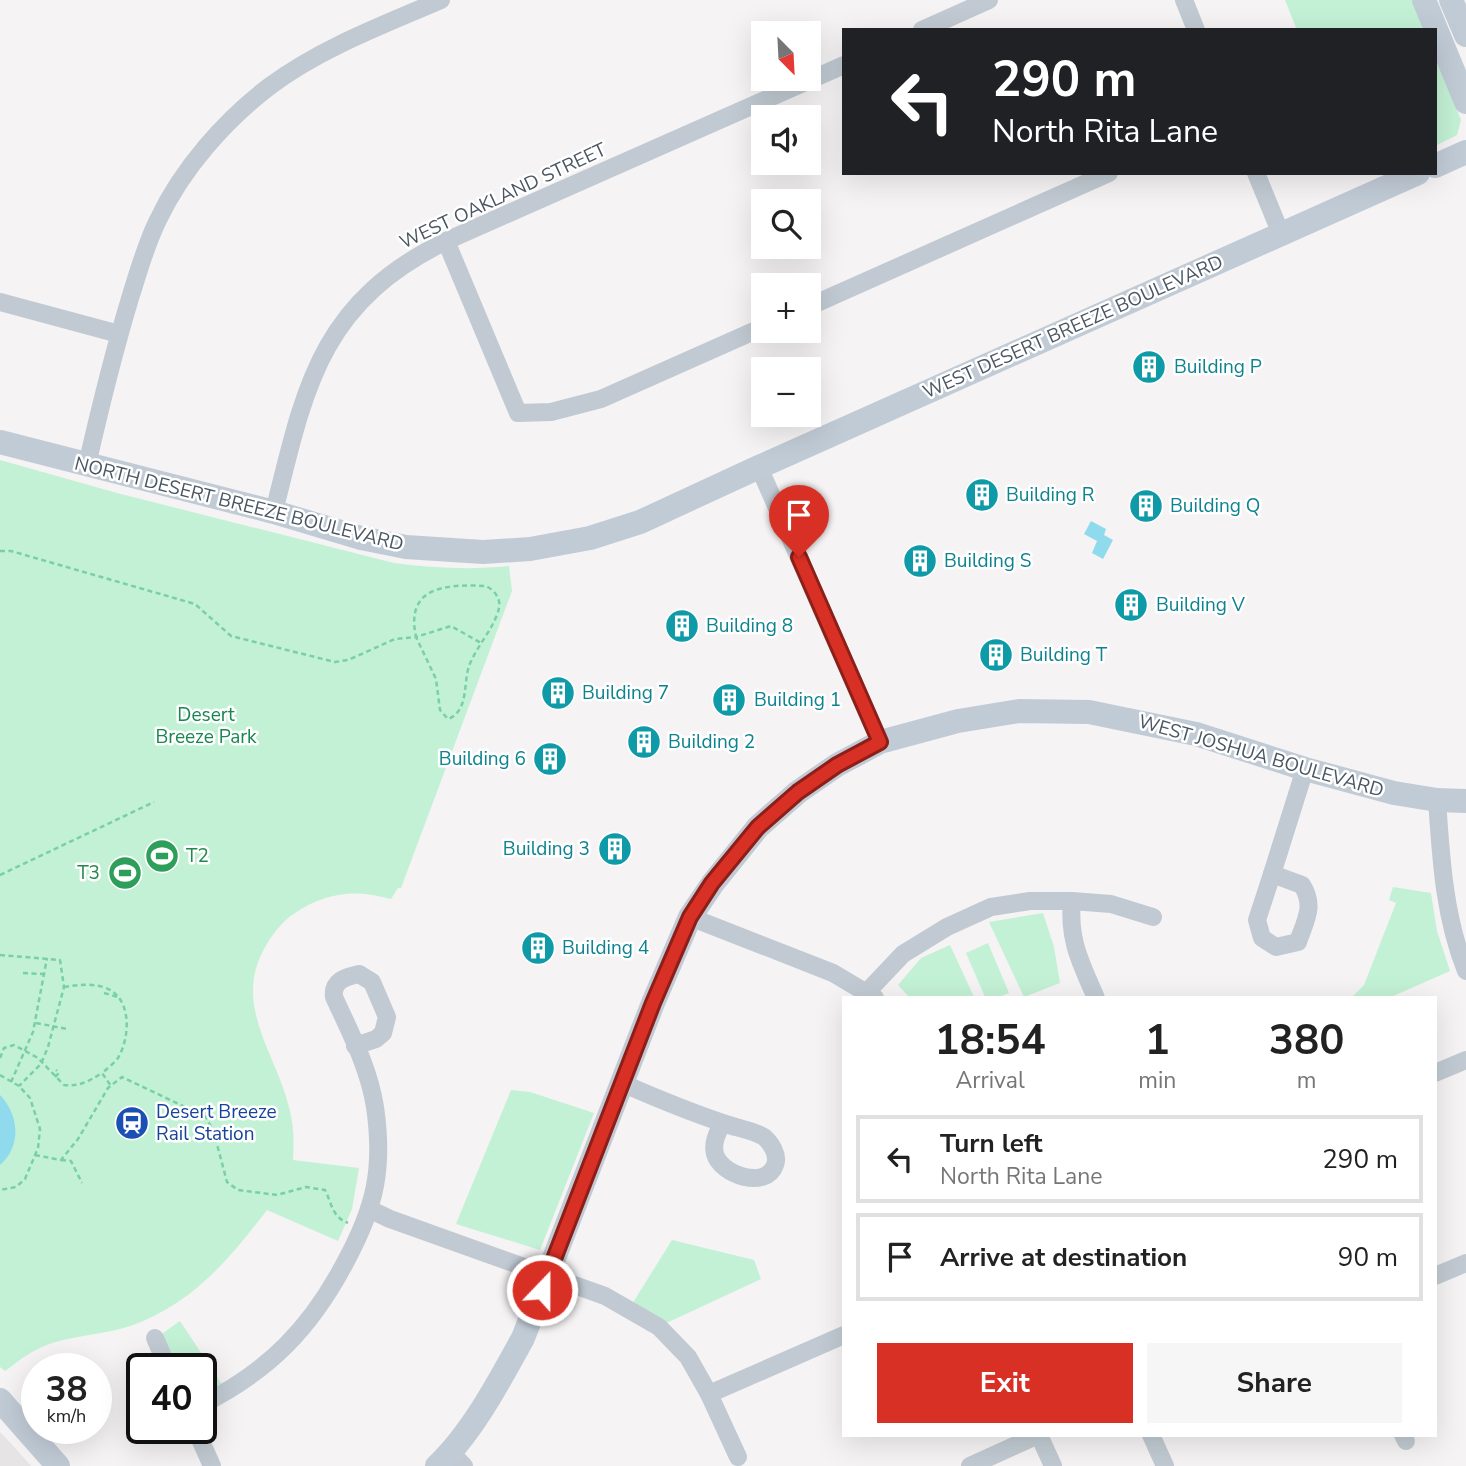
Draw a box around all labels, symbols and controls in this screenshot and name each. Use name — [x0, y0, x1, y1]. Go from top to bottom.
north arrow — [751, 21, 821, 91]
map controls — [751, 21, 821, 427]
text: 290 m — [992, 46, 1136, 113]
icon: left — [877, 56, 968, 147]
button: sound — [751, 105, 821, 175]
text: North Rita Lane — [992, 110, 1218, 153]
street label: WEST OAKLAND STREET — [395, 136, 611, 255]
button: search — [751, 189, 821, 259]
street label: WEST DESERT BREEZE BOULEVARD — [919, 249, 1227, 405]
button: + — [751, 273, 821, 343]
building icon: Building P — [1130, 348, 1168, 386]
place label: Building P — [1174, 354, 1262, 380]
button: − — [751, 357, 821, 427]
street label: NORTH DESERT BREEZE BOULEVARD — [72, 450, 406, 558]
building icon: Building R — [963, 476, 1001, 514]
place label: Building R — [1006, 482, 1095, 508]
pin — [769, 485, 829, 557]
building icon: Building Q — [1127, 487, 1165, 525]
place label: Building Q — [1170, 493, 1260, 519]
icon: arrive — [780, 496, 818, 534]
building icon: Building S — [901, 542, 939, 580]
place label: Building S — [944, 548, 1031, 574]
building icon: Building V — [1112, 586, 1150, 624]
place label: Building V — [1156, 592, 1246, 618]
building icon: Building 8 — [663, 607, 701, 645]
place label: Building 8 — [706, 613, 793, 639]
building icon: Building T — [977, 636, 1015, 674]
place label: Building T — [1020, 642, 1108, 668]
building icon: Building 7 — [539, 674, 577, 712]
place label: Building 7 — [582, 680, 669, 706]
building icon: Building 1 — [710, 681, 748, 719]
place label: Building 1 — [754, 687, 841, 713]
park label: Desert Breeze Park — [155, 702, 257, 750]
street label: WEST JOSHUA BOULEVARD — [1135, 708, 1387, 804]
building icon: Building 2 — [625, 723, 663, 761]
place label: Building 2 — [668, 729, 755, 755]
building icon: Building 6 — [531, 740, 569, 778]
place label: Building 6 — [439, 746, 526, 772]
building icon: Building 3 — [596, 830, 634, 868]
place label: Building 3 — [503, 836, 590, 862]
sports icon: T2 — [143, 837, 181, 875]
place label: T2 — [186, 843, 209, 869]
sports icon: T3 — [106, 854, 144, 892]
place label: T3 — [77, 860, 100, 886]
building icon: Building 4 — [519, 929, 557, 967]
place label: Building 4 — [562, 935, 649, 961]
text: 18:54 — [935, 1012, 1046, 1069]
text: 1 — [1145, 1012, 1170, 1069]
text: 380 — [1269, 1012, 1344, 1069]
text: Arrival — [956, 1065, 1025, 1096]
text: min — [1138, 1065, 1176, 1096]
text: m — [1297, 1065, 1317, 1096]
place label: Desert Breeze Rail Station — [156, 1099, 277, 1147]
station icon: Desert Breeze Rail Station — [113, 1104, 151, 1142]
text: Turn left — [940, 1126, 1043, 1161]
icon: left — [881, 1140, 919, 1178]
text: 290 m — [1322, 1142, 1398, 1177]
text: North Rita Lane — [940, 1161, 1103, 1192]
icon: arrive — [881, 1238, 919, 1276]
text: Arrive at destination — [940, 1240, 1187, 1275]
text: 90 m — [1338, 1240, 1398, 1275]
position arrow — [505, 1253, 579, 1327]
button: Exit — [877, 1343, 1133, 1423]
button: Share — [1147, 1343, 1402, 1423]
speed limit sign: 40 — [126, 1353, 217, 1444]
text: 38 — [45, 1366, 88, 1413]
text: km/h — [47, 1404, 86, 1428]

